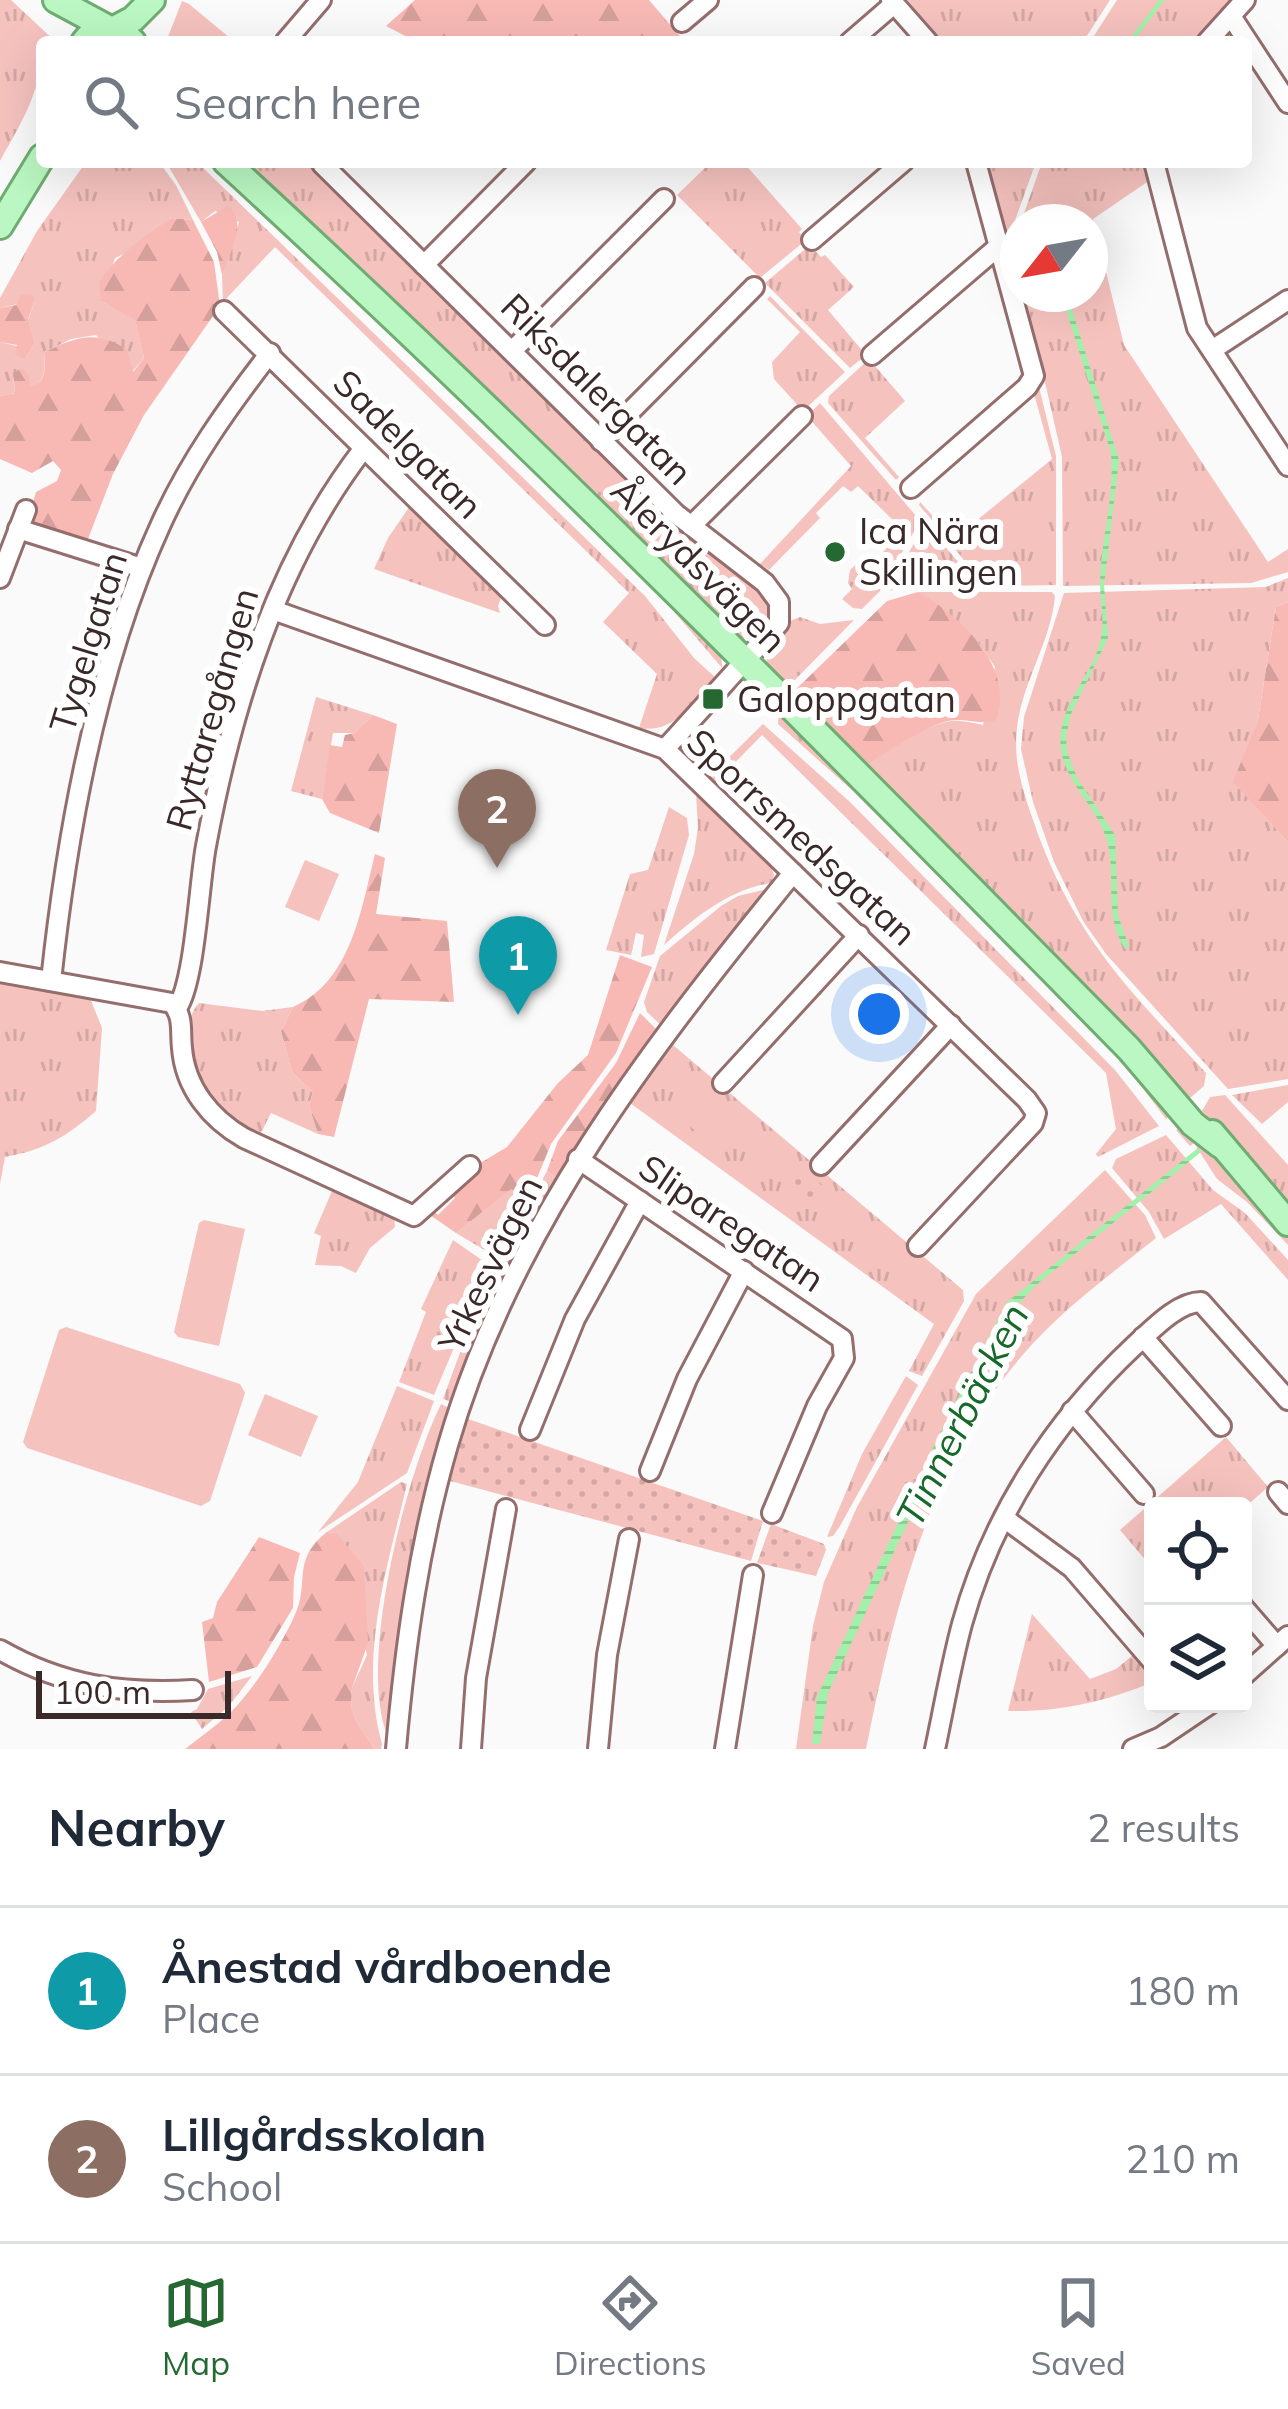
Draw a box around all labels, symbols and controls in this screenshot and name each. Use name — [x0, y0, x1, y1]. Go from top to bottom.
search box — [36, 36, 1252, 168]
icon: search — [78, 69, 144, 135]
text: Search here — [174, 74, 421, 130]
north arrow — [1000, 204, 1108, 312]
street label: Riksdalergatan — [492, 284, 702, 494]
street label: Sadelgatan — [324, 360, 492, 528]
street label: Ålerydsvägen — [602, 467, 797, 662]
place label: Ica Nära Skillingen — [859, 508, 1018, 594]
marker: Ica Nära Skillingen — [822, 539, 848, 565]
street label: Tygelgatan — [39, 546, 136, 738]
street label: Ryttaregången — [155, 583, 268, 835]
place label: Galoppgatan — [737, 676, 956, 721]
marker: Galoppgatan — [700, 686, 726, 712]
street label: Sporrsmedsgatan — [678, 719, 927, 955]
pin: 2 — [458, 769, 536, 868]
pin: 1 — [479, 916, 557, 1015]
your location — [849, 984, 909, 1044]
street label: Sliparegatan — [631, 1144, 833, 1301]
street label: Yrkesvägen — [427, 1168, 552, 1360]
water label: Tinnerbäcken — [884, 1295, 1039, 1534]
map controls — [1144, 1497, 1252, 1713]
button: locate — [1144, 1497, 1252, 1605]
button: layers — [1144, 1605, 1252, 1713]
scale bar — [36, 1665, 231, 1718]
text: 100 m — [54, 1671, 151, 1712]
text: Nearby — [48, 1795, 225, 1859]
text: 2 results — [1087, 1803, 1240, 1852]
text: Ånestad vårdboende — [162, 1938, 612, 1994]
text: 1 — [75, 1966, 99, 2015]
text: 180 m — [1125, 1966, 1240, 2015]
text: Place — [162, 1994, 260, 2043]
text: Lillgårdsskolan — [162, 2106, 486, 2162]
text: 2 — [75, 2134, 99, 2183]
text: 210 m — [1125, 2134, 1240, 2183]
text: School — [162, 2162, 282, 2211]
tab: Map — [162, 2270, 230, 2383]
tab: Directions — [554, 2270, 707, 2383]
tab: Saved — [1031, 2270, 1126, 2383]

